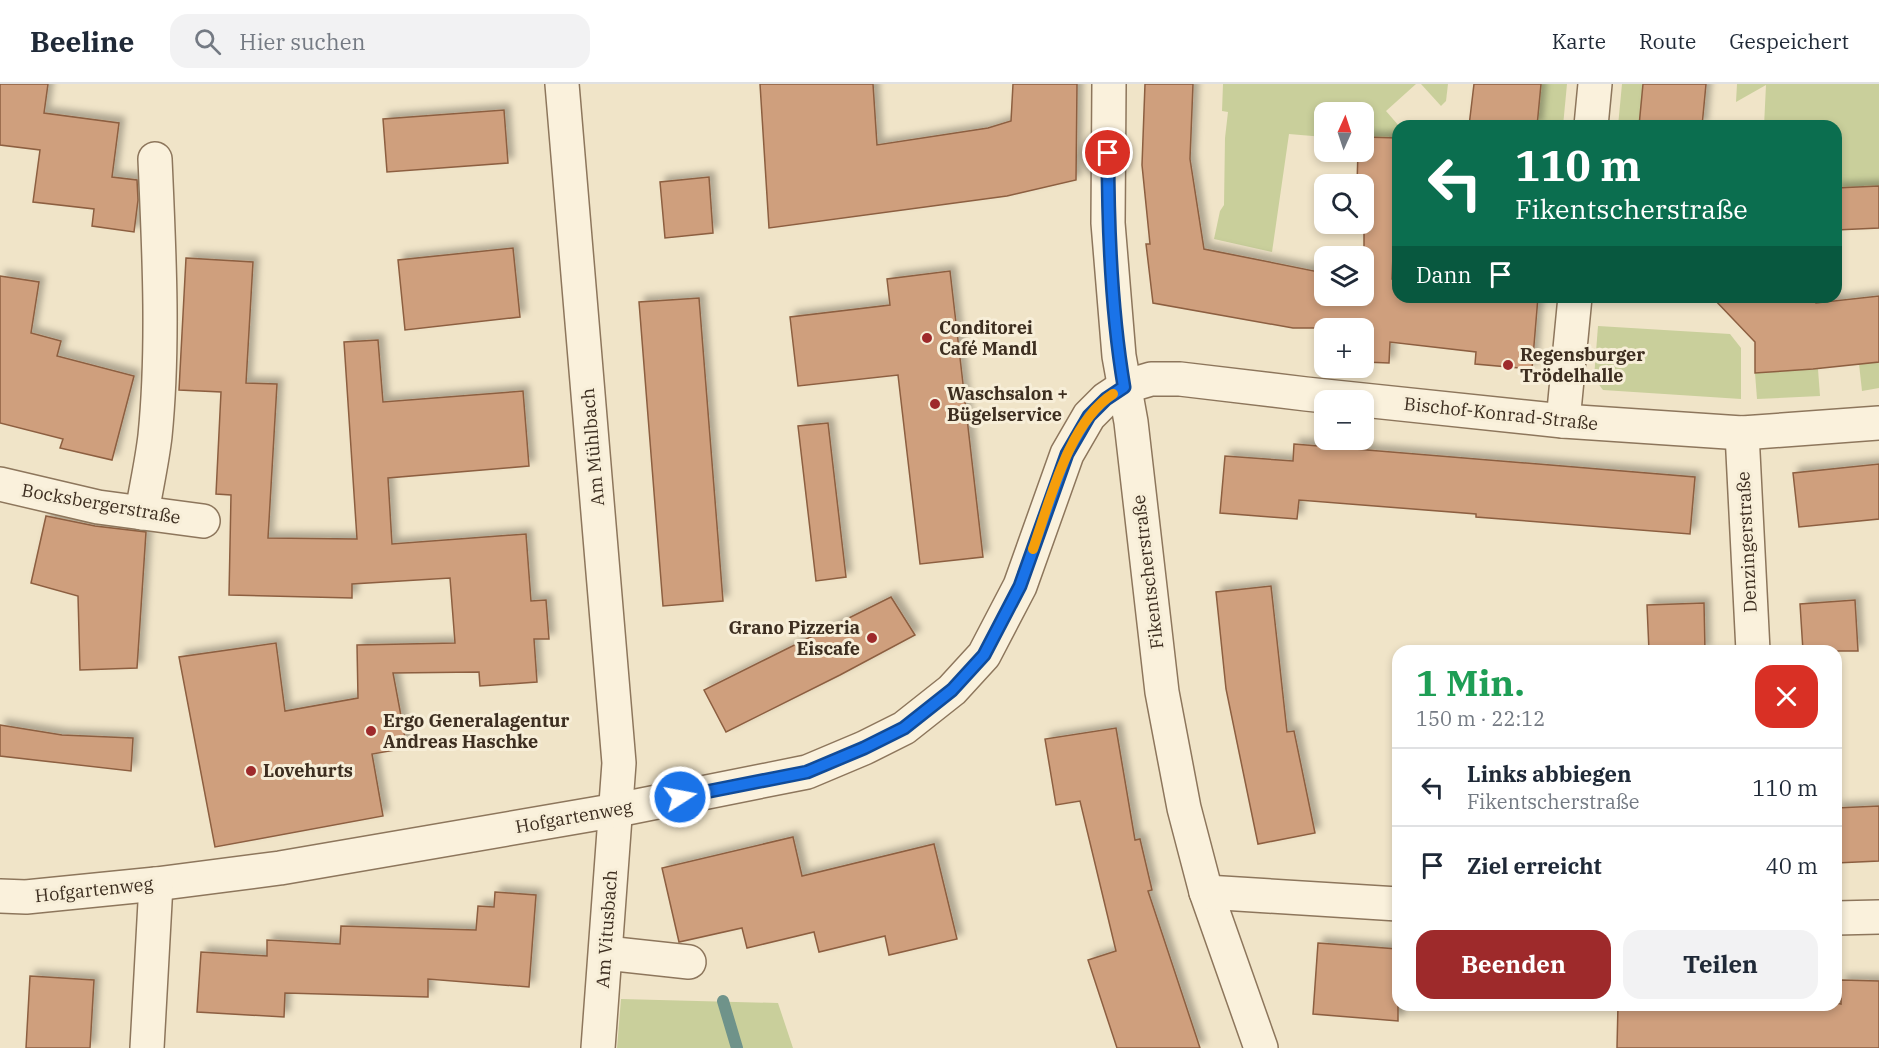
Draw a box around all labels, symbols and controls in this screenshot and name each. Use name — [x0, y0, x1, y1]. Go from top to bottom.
search box — [170, 14, 590, 68]
text: Beeline — [30, 23, 134, 60]
icon: search — [191, 25, 224, 58]
text: Hier suchen — [239, 27, 365, 56]
text: Karte — [1552, 27, 1606, 55]
text: Route — [1639, 27, 1696, 55]
text: Gespeichert — [1729, 27, 1849, 55]
north arrow — [1314, 102, 1374, 162]
map controls — [1314, 102, 1374, 450]
pin — [1082, 127, 1133, 178]
icon: arrive — [1091, 136, 1124, 169]
text: 110 m — [1515, 138, 1641, 193]
icon: left — [1416, 144, 1494, 222]
button: search — [1314, 174, 1374, 234]
text: Fikentscherstraße — [1515, 191, 1748, 226]
button: layers — [1314, 246, 1374, 306]
icon: arrive — [1484, 258, 1517, 291]
text: Dann — [1416, 260, 1472, 289]
place label: Conditorei Café Mandl — [939, 316, 1038, 360]
button: + — [1314, 318, 1374, 378]
marker: Conditorei Café Mandl — [920, 331, 934, 345]
place label: Regensburger Trödelhalle — [1520, 343, 1645, 387]
marker: Regensburger Trödelhalle — [1501, 358, 1515, 372]
place label: Waschsalon + Bügelservice — [947, 382, 1068, 426]
street label: Am Mühlbach — [576, 387, 609, 507]
button: − — [1314, 390, 1374, 450]
street label: Bischof-Konrad-Straße — [1403, 392, 1599, 435]
marker: Waschsalon + Bügelservice — [928, 397, 942, 411]
street label: Denzingerstraße — [1731, 471, 1762, 613]
street label: Bocksbergerstraße — [20, 478, 182, 529]
street label: Fikentscherstraße — [1127, 494, 1168, 650]
place label: Grano Pizzeria Eiscafe — [728, 616, 860, 660]
marker: Grano Pizzeria Eiscafe — [865, 631, 879, 645]
text: 1 Min. — [1416, 659, 1525, 706]
button: close — [1755, 665, 1818, 728]
text: 150 m · 22:12 — [1416, 705, 1545, 732]
place label: Ergo Generalagentur Andreas Haschke — [383, 709, 569, 753]
marker: Ergo Generalagentur Andreas Haschke — [364, 724, 378, 738]
place label: Lovehurts — [263, 759, 353, 782]
text: Links abbiegen — [1467, 759, 1632, 788]
marker: Lovehurts — [244, 764, 258, 778]
position arrow — [648, 765, 712, 829]
icon: left — [1416, 771, 1449, 804]
text: 110 m — [1752, 773, 1818, 802]
text: Fikentscherstraße — [1467, 788, 1639, 815]
street label: Hofgartenweg — [513, 795, 635, 838]
icon: arrive — [1416, 849, 1449, 882]
text: Ziel erreicht — [1467, 851, 1602, 880]
text: 40 m — [1766, 851, 1818, 880]
street label: Am Vitusbach — [591, 869, 622, 989]
street label: Hofgartenweg — [34, 872, 154, 907]
button: Beenden — [1416, 930, 1611, 999]
button: Teilen — [1623, 930, 1818, 999]

